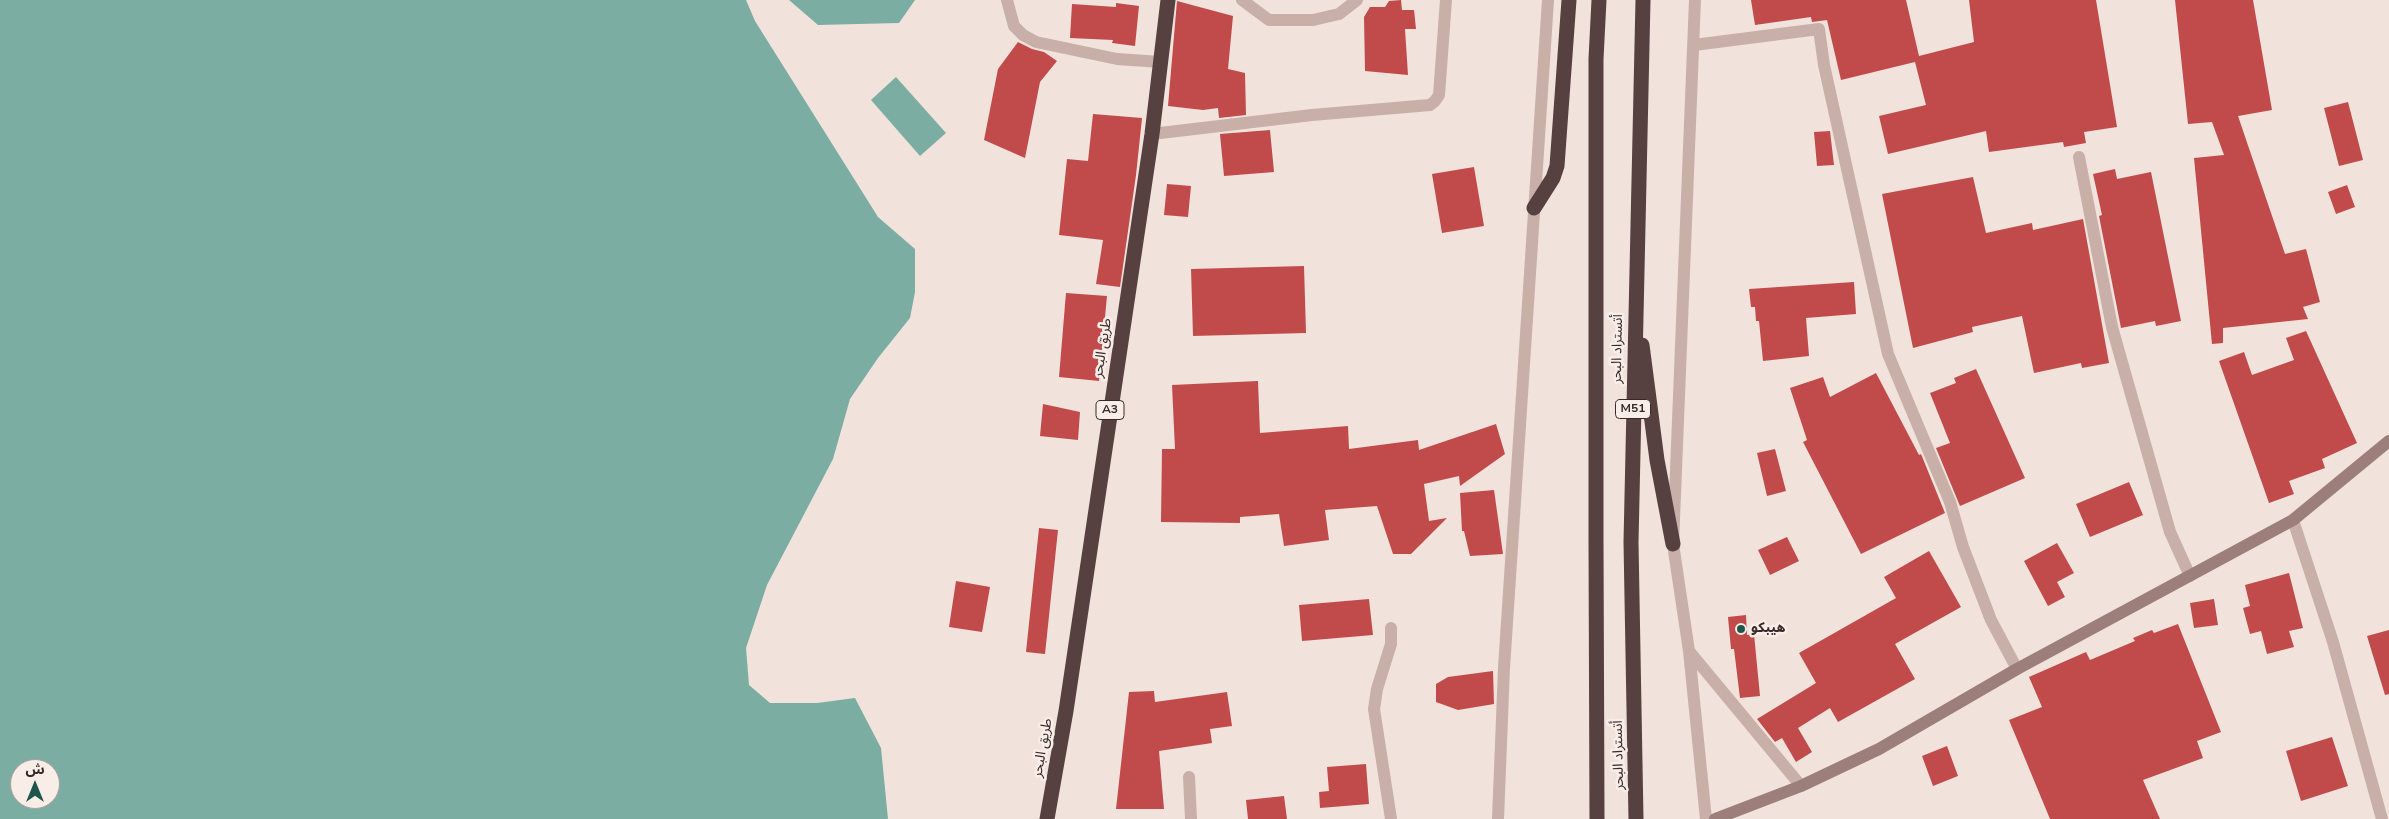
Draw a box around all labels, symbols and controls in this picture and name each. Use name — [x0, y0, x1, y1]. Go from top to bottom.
street label: أتستراد البحر — [1609, 314, 1627, 384]
street label: طريق البحر — [1090, 317, 1116, 379]
road number: M51 — [1616, 399, 1650, 418]
road number: A3 — [1096, 400, 1124, 420]
place label: هيبكو — [1751, 621, 1786, 637]
marker: هيبكو — [1735, 623, 1747, 635]
street label: طريق البحر — [1030, 717, 1056, 779]
street label: أتستراد البحر — [1610, 720, 1628, 790]
north arrow — [10, 759, 60, 809]
text: ش — [25, 760, 45, 779]

